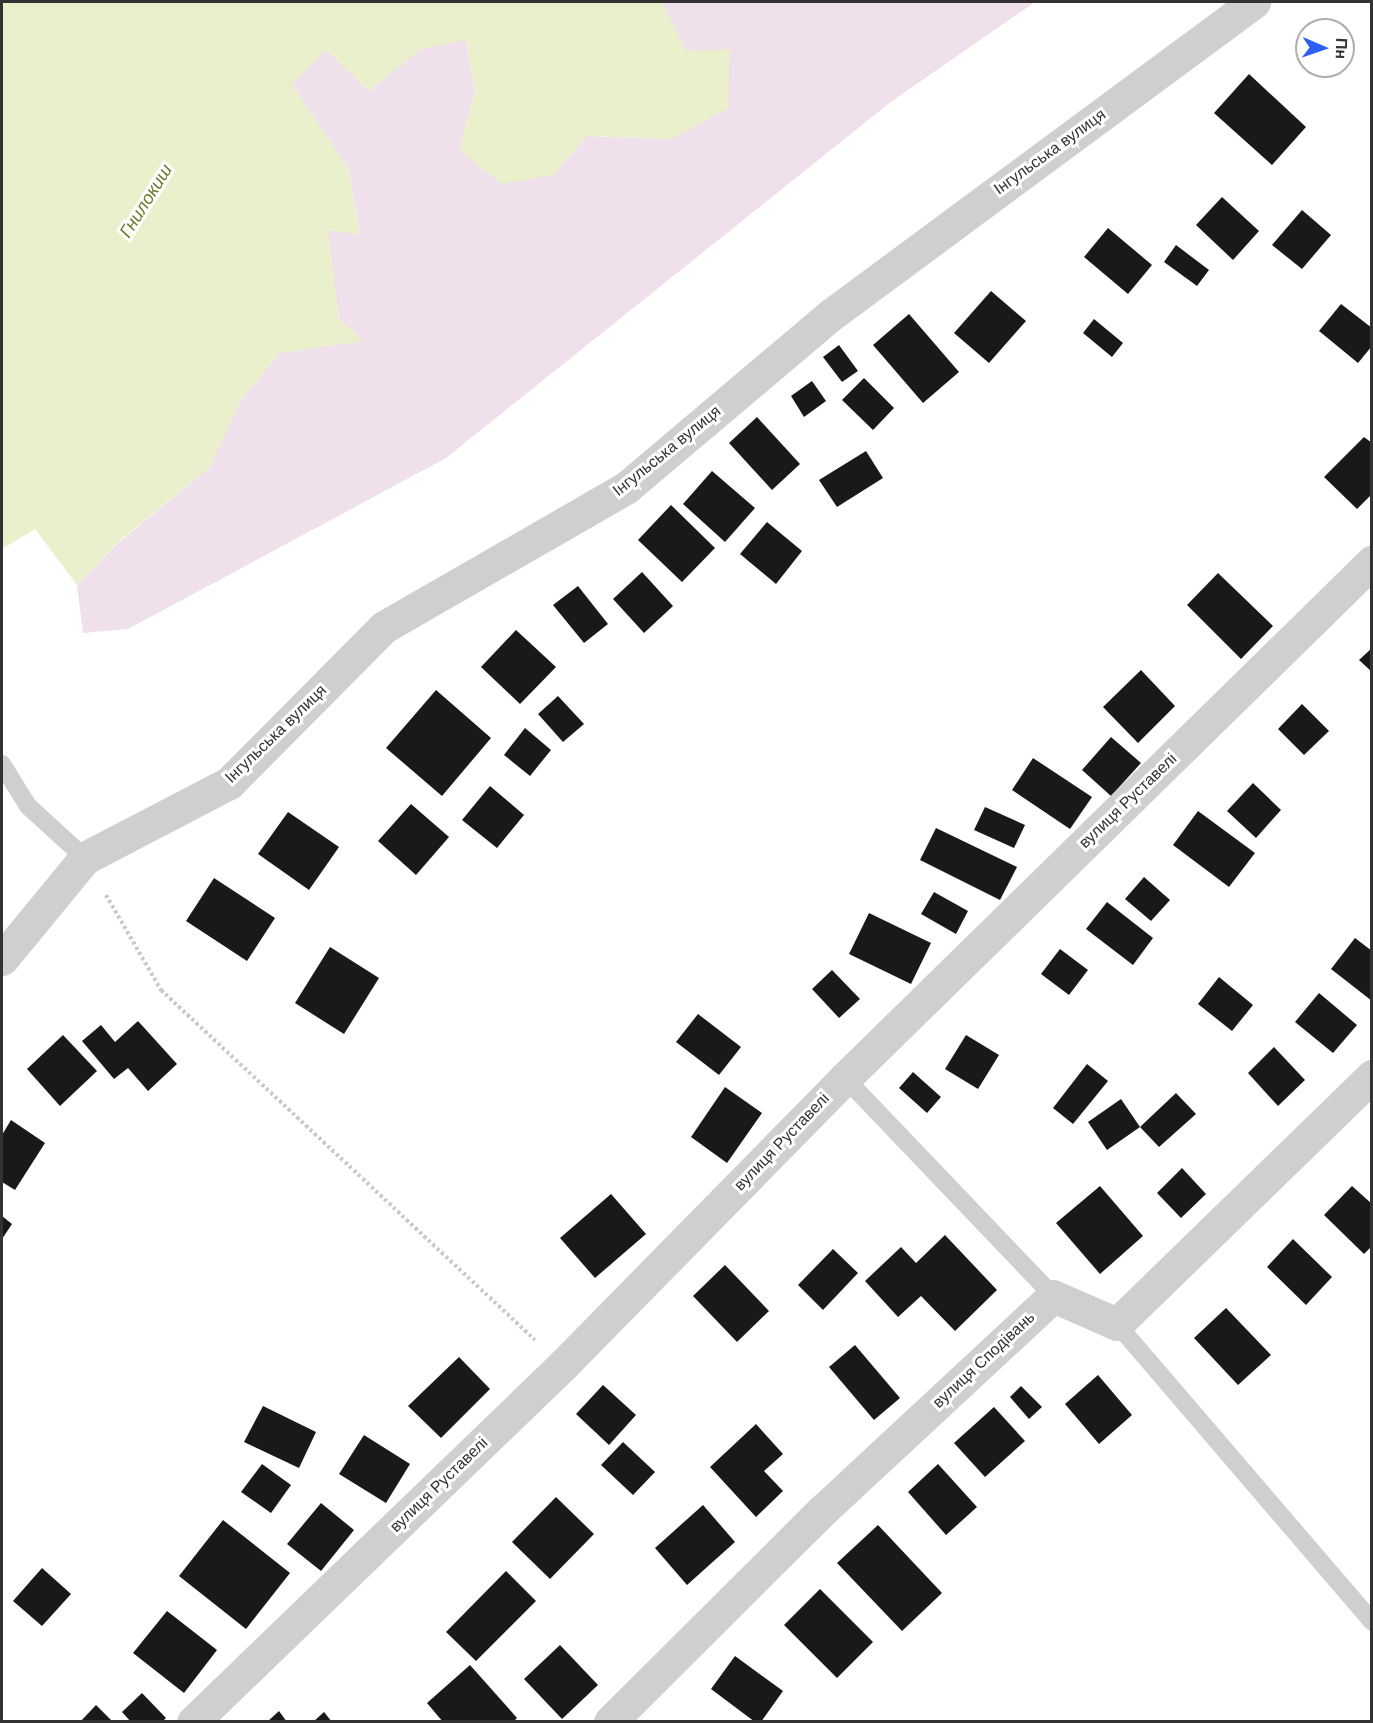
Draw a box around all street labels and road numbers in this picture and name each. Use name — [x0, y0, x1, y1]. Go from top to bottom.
street label: Інгульська вулиця — [990, 105, 1110, 199]
street label: Інгульська вулиця — [609, 402, 725, 500]
street label: Інгульська вулиця — [221, 681, 331, 787]
street label: вулиця Руставелі — [1075, 749, 1181, 853]
street label: вулиця Руставелі — [730, 1089, 834, 1195]
street label: вулиця Сподівань — [929, 1308, 1039, 1412]
street label: вулиця Руставелі — [386, 1433, 492, 1537]

